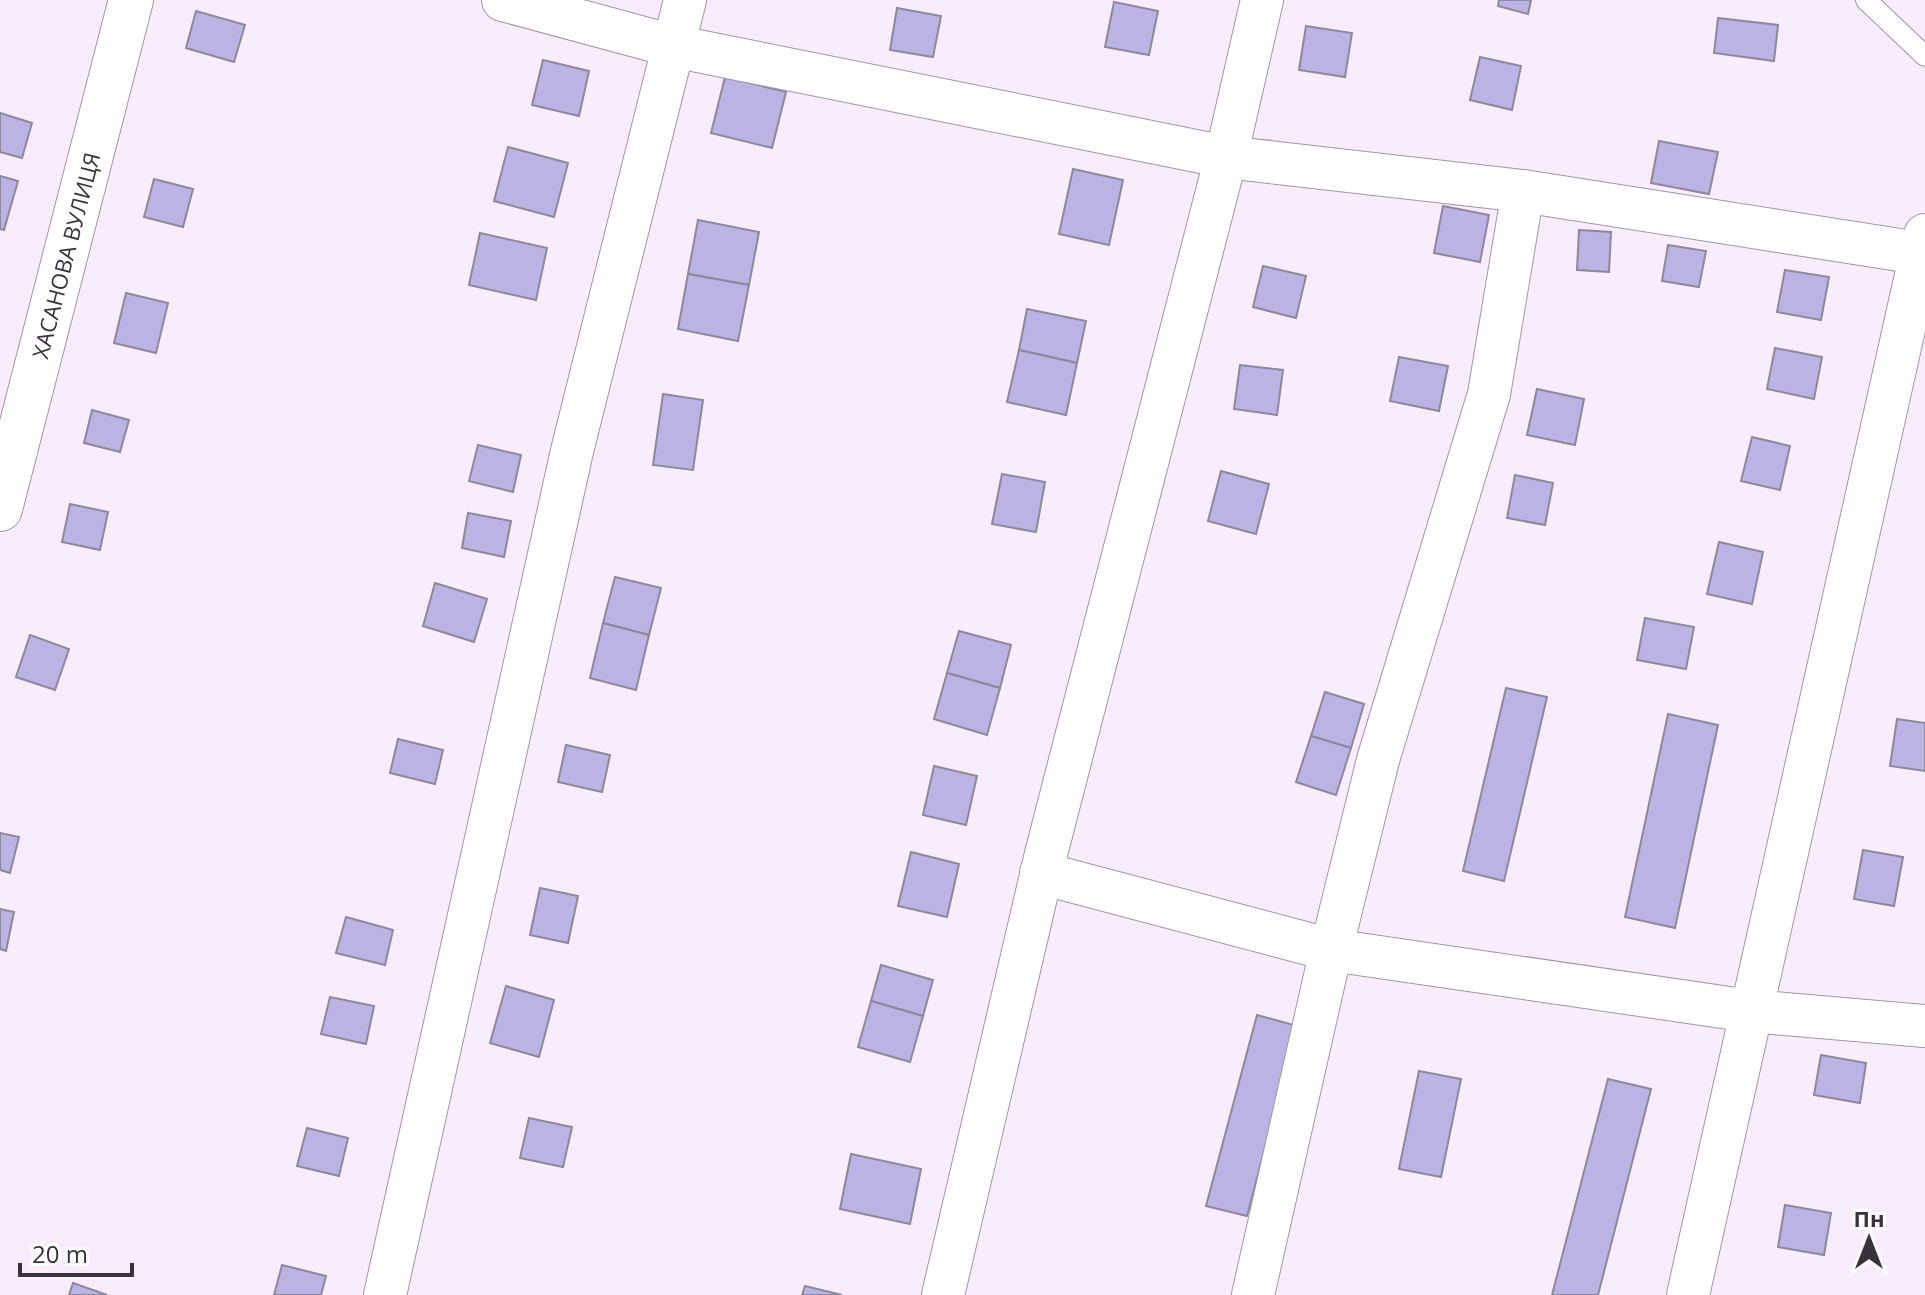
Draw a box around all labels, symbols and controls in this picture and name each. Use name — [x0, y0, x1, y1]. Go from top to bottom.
street label: ХАСАНОВА ВУЛИЦЯ — [24, 149, 106, 362]
north arrow — [1829, 1199, 1909, 1279]
text: Пн — [1854, 1203, 1884, 1233]
scale bar — [20, 1227, 132, 1277]
text: 20 m — [32, 1237, 88, 1270]

